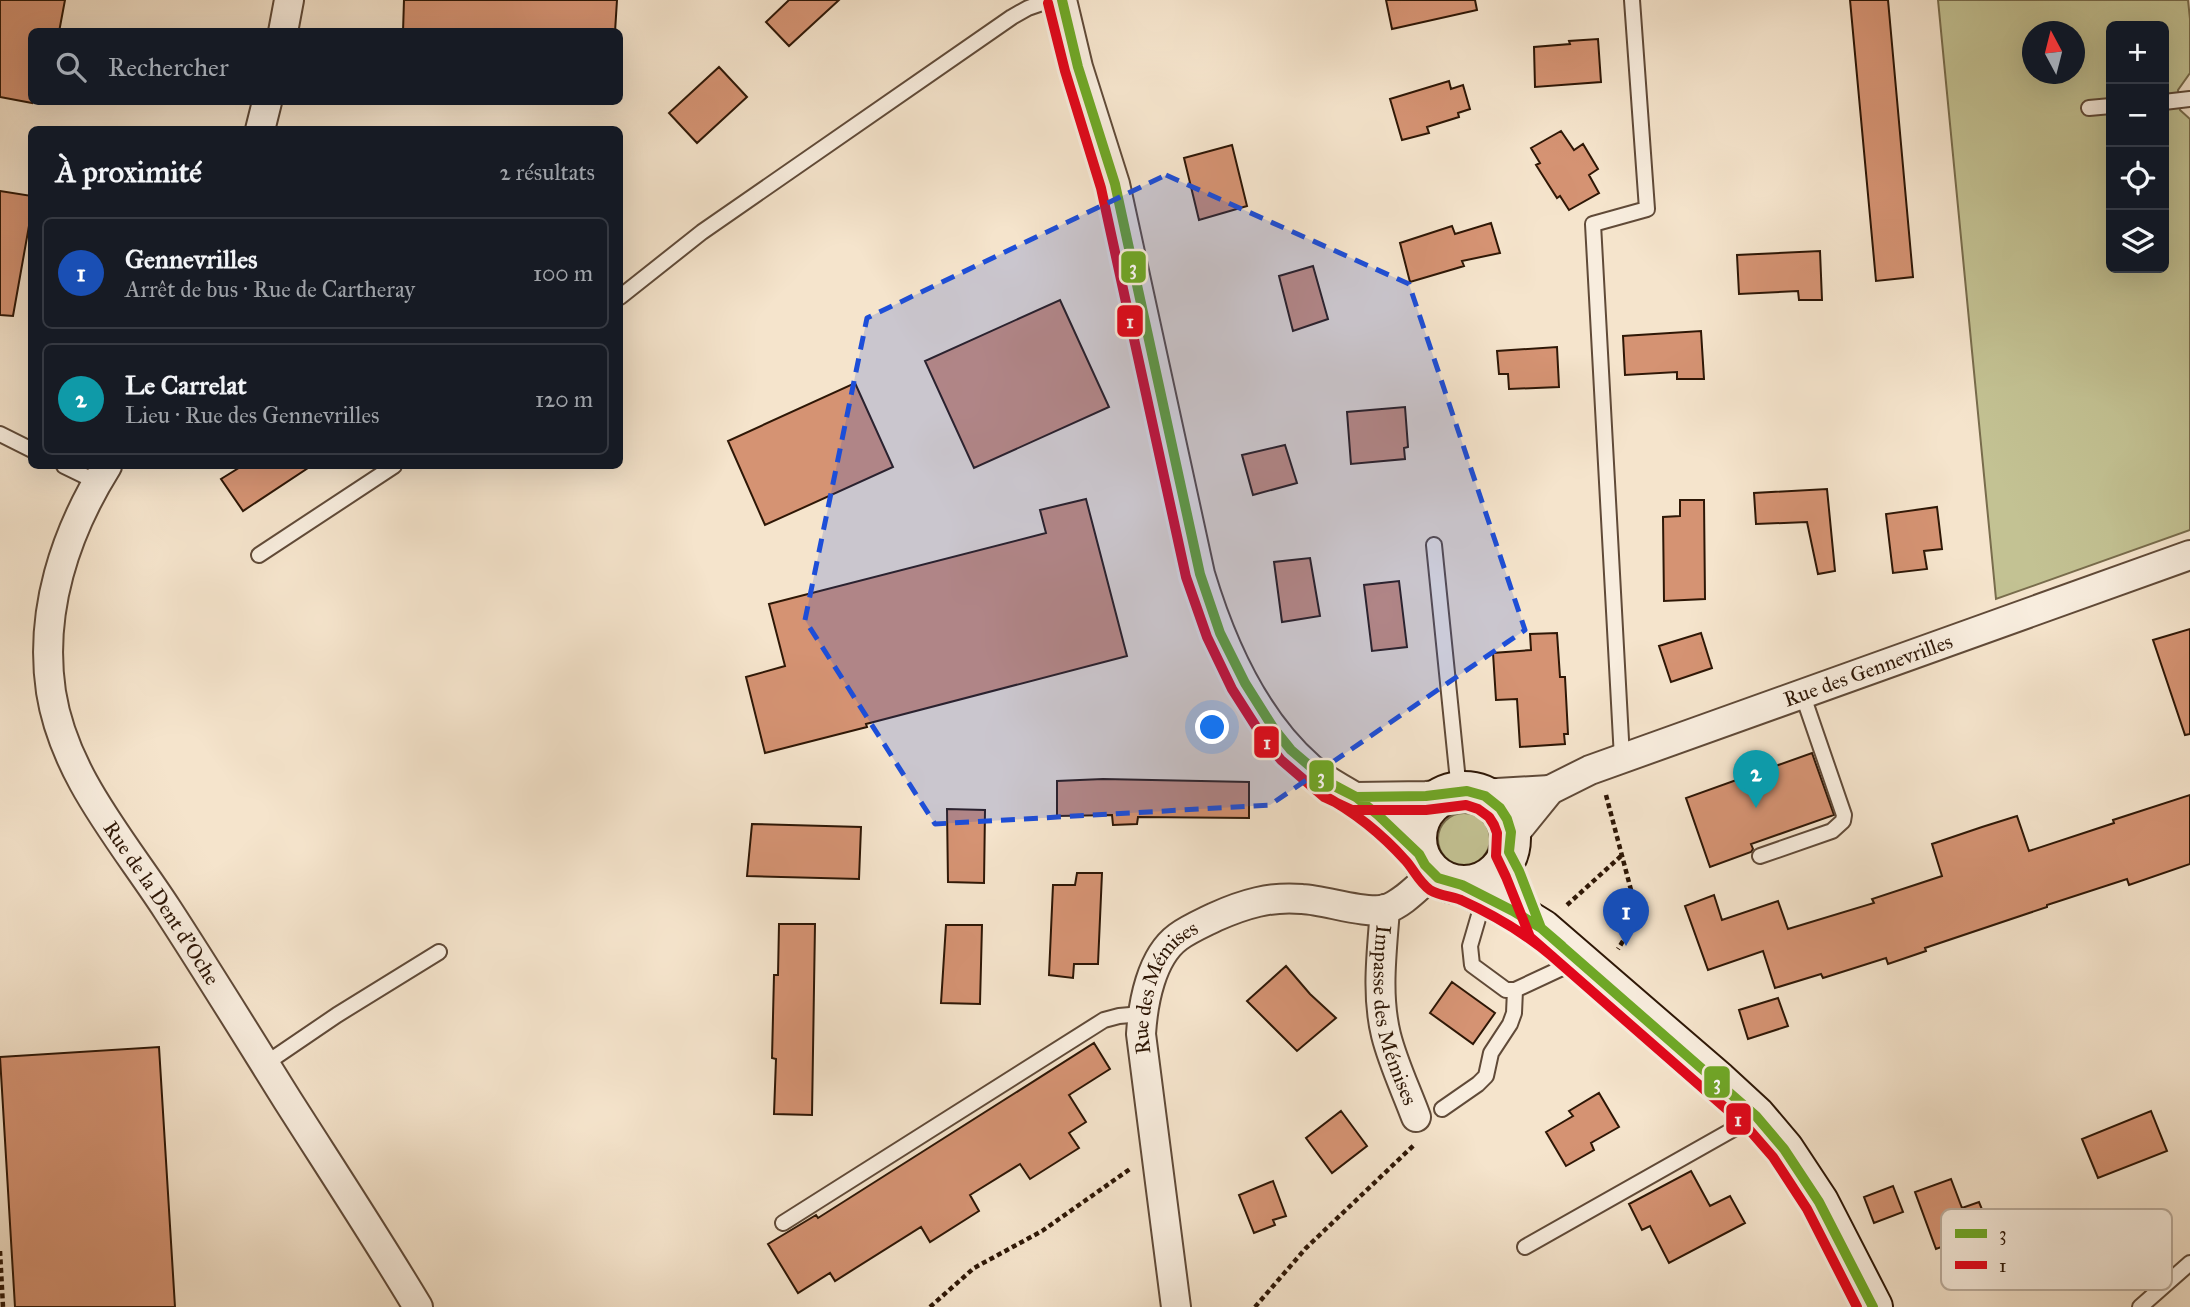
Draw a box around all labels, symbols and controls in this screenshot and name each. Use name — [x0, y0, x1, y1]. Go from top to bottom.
north arrow — [2022, 21, 2085, 84]
map controls — [2106, 21, 2169, 273]
button: + — [2106, 21, 2169, 84]
search box — [28, 28, 623, 105]
icon: search — [52, 48, 90, 86]
text: Rechercher — [108, 51, 229, 83]
button: − — [2106, 84, 2169, 147]
button: locate — [2106, 147, 2169, 210]
text: À proximité — [56, 154, 202, 190]
text: 2 résultats — [499, 158, 595, 186]
button: layers — [2106, 210, 2169, 273]
text: Gennevrilles — [125, 243, 257, 275]
line badge: 3 — [1120, 250, 1147, 284]
text: 3 — [1129, 256, 1137, 280]
text: 1 — [76, 259, 86, 287]
text: 100 m — [533, 259, 593, 287]
text: Arrêt de bus · Rue de Cartheray — [125, 275, 415, 303]
line badge: 1 — [1116, 304, 1144, 338]
text: 1 — [1126, 310, 1134, 333]
text: Le Carrelat — [125, 369, 247, 401]
text: 2 — [75, 385, 87, 413]
text: 120 m — [535, 385, 593, 413]
text: Lieu · Rue des Gennevrilles — [125, 401, 379, 429]
street label: Rue des Gennevrilles — [1780, 628, 1956, 713]
your location — [1195, 710, 1229, 744]
line badge: 1 — [1253, 725, 1280, 759]
text: 1 — [1263, 731, 1271, 754]
pin: 2 — [1733, 750, 1779, 808]
line badge: 3 — [1308, 759, 1335, 793]
text: 3 — [1317, 765, 1325, 789]
street label: Rue de la Dent d'Oche — [97, 816, 225, 990]
pin: 1 — [1603, 888, 1649, 946]
street label: Rue des Mémises — [1127, 915, 1202, 1056]
street label: Impasse des Mémises — [1367, 924, 1423, 1109]
line badge: 3 — [1703, 1065, 1731, 1099]
text: 3 — [1713, 1071, 1721, 1095]
line badge: 1 — [1725, 1102, 1752, 1136]
text: 1 — [1734, 1108, 1742, 1131]
legend — [1941, 1209, 2172, 1290]
text: 3 — [1999, 1222, 2007, 1245]
text: 1 — [1999, 1254, 2007, 1277]

